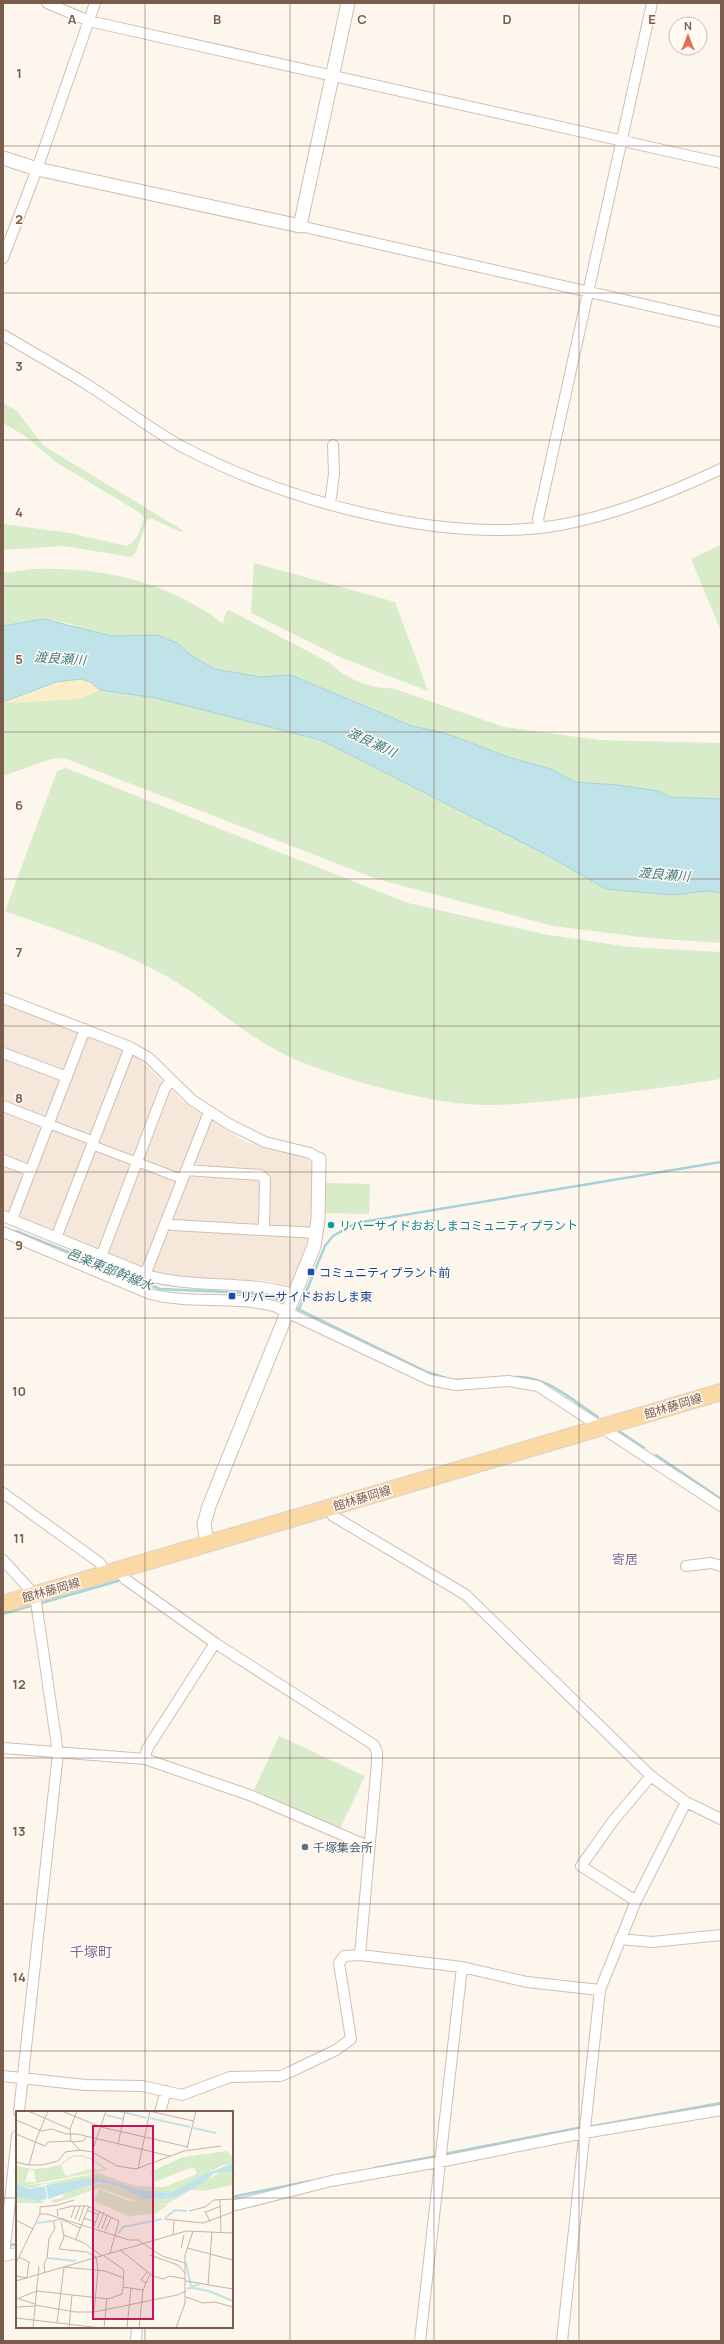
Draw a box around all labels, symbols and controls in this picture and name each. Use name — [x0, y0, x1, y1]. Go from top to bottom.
text: A — [68, 10, 77, 28]
text: B — [213, 10, 221, 28]
text: C — [357, 10, 367, 28]
text: D — [502, 10, 512, 28]
text: E — [648, 10, 656, 28]
north arrow — [668, 16, 708, 56]
text: N — [684, 18, 692, 33]
text: 1 — [16, 64, 22, 82]
text: 2 — [15, 210, 23, 228]
text: 3 — [15, 357, 23, 375]
text: 4 — [15, 503, 23, 521]
water label: 渡良瀬川 — [33, 647, 89, 669]
text: 5 — [15, 650, 23, 668]
water label: 渡良瀬川 — [345, 723, 401, 762]
text: 6 — [15, 796, 23, 814]
water label: 渡良瀬川 — [637, 863, 693, 885]
text: 7 — [16, 943, 23, 961]
text: 8 — [15, 1089, 23, 1107]
place label: リバーサイドおおしまコミュニティプラント — [339, 1217, 578, 1234]
marker: リバーサイドおおしまコミュニティプラント — [326, 1220, 336, 1230]
text: 9 — [15, 1236, 23, 1254]
water label: 邑楽東部幹線水 — [64, 1244, 157, 1295]
place label: コミュニティプラント前 — [319, 1264, 450, 1281]
marker: コミュニティプラント前 — [306, 1267, 316, 1277]
place label: リバーサイドおおしま東 — [240, 1288, 372, 1305]
marker: リバーサイドおおしま東 — [227, 1291, 237, 1301]
text: 10 — [12, 1382, 26, 1400]
street label: 館林藤岡線 — [642, 1389, 704, 1423]
street label: 館林藤岡線 — [331, 1481, 393, 1515]
text: 11 — [13, 1529, 25, 1547]
district label: 寄居 — [612, 1550, 638, 1568]
street label: 館林藤岡線 — [20, 1574, 82, 1606]
text: 12 — [12, 1675, 26, 1693]
text: 13 — [12, 1822, 26, 1840]
place label: 千塚集会所 — [313, 1839, 373, 1856]
marker: 千塚集会所 — [300, 1842, 310, 1852]
district label: 千塚町 — [70, 1942, 112, 1961]
text: 14 — [12, 1968, 26, 1986]
inset map — [16, 2111, 233, 2328]

